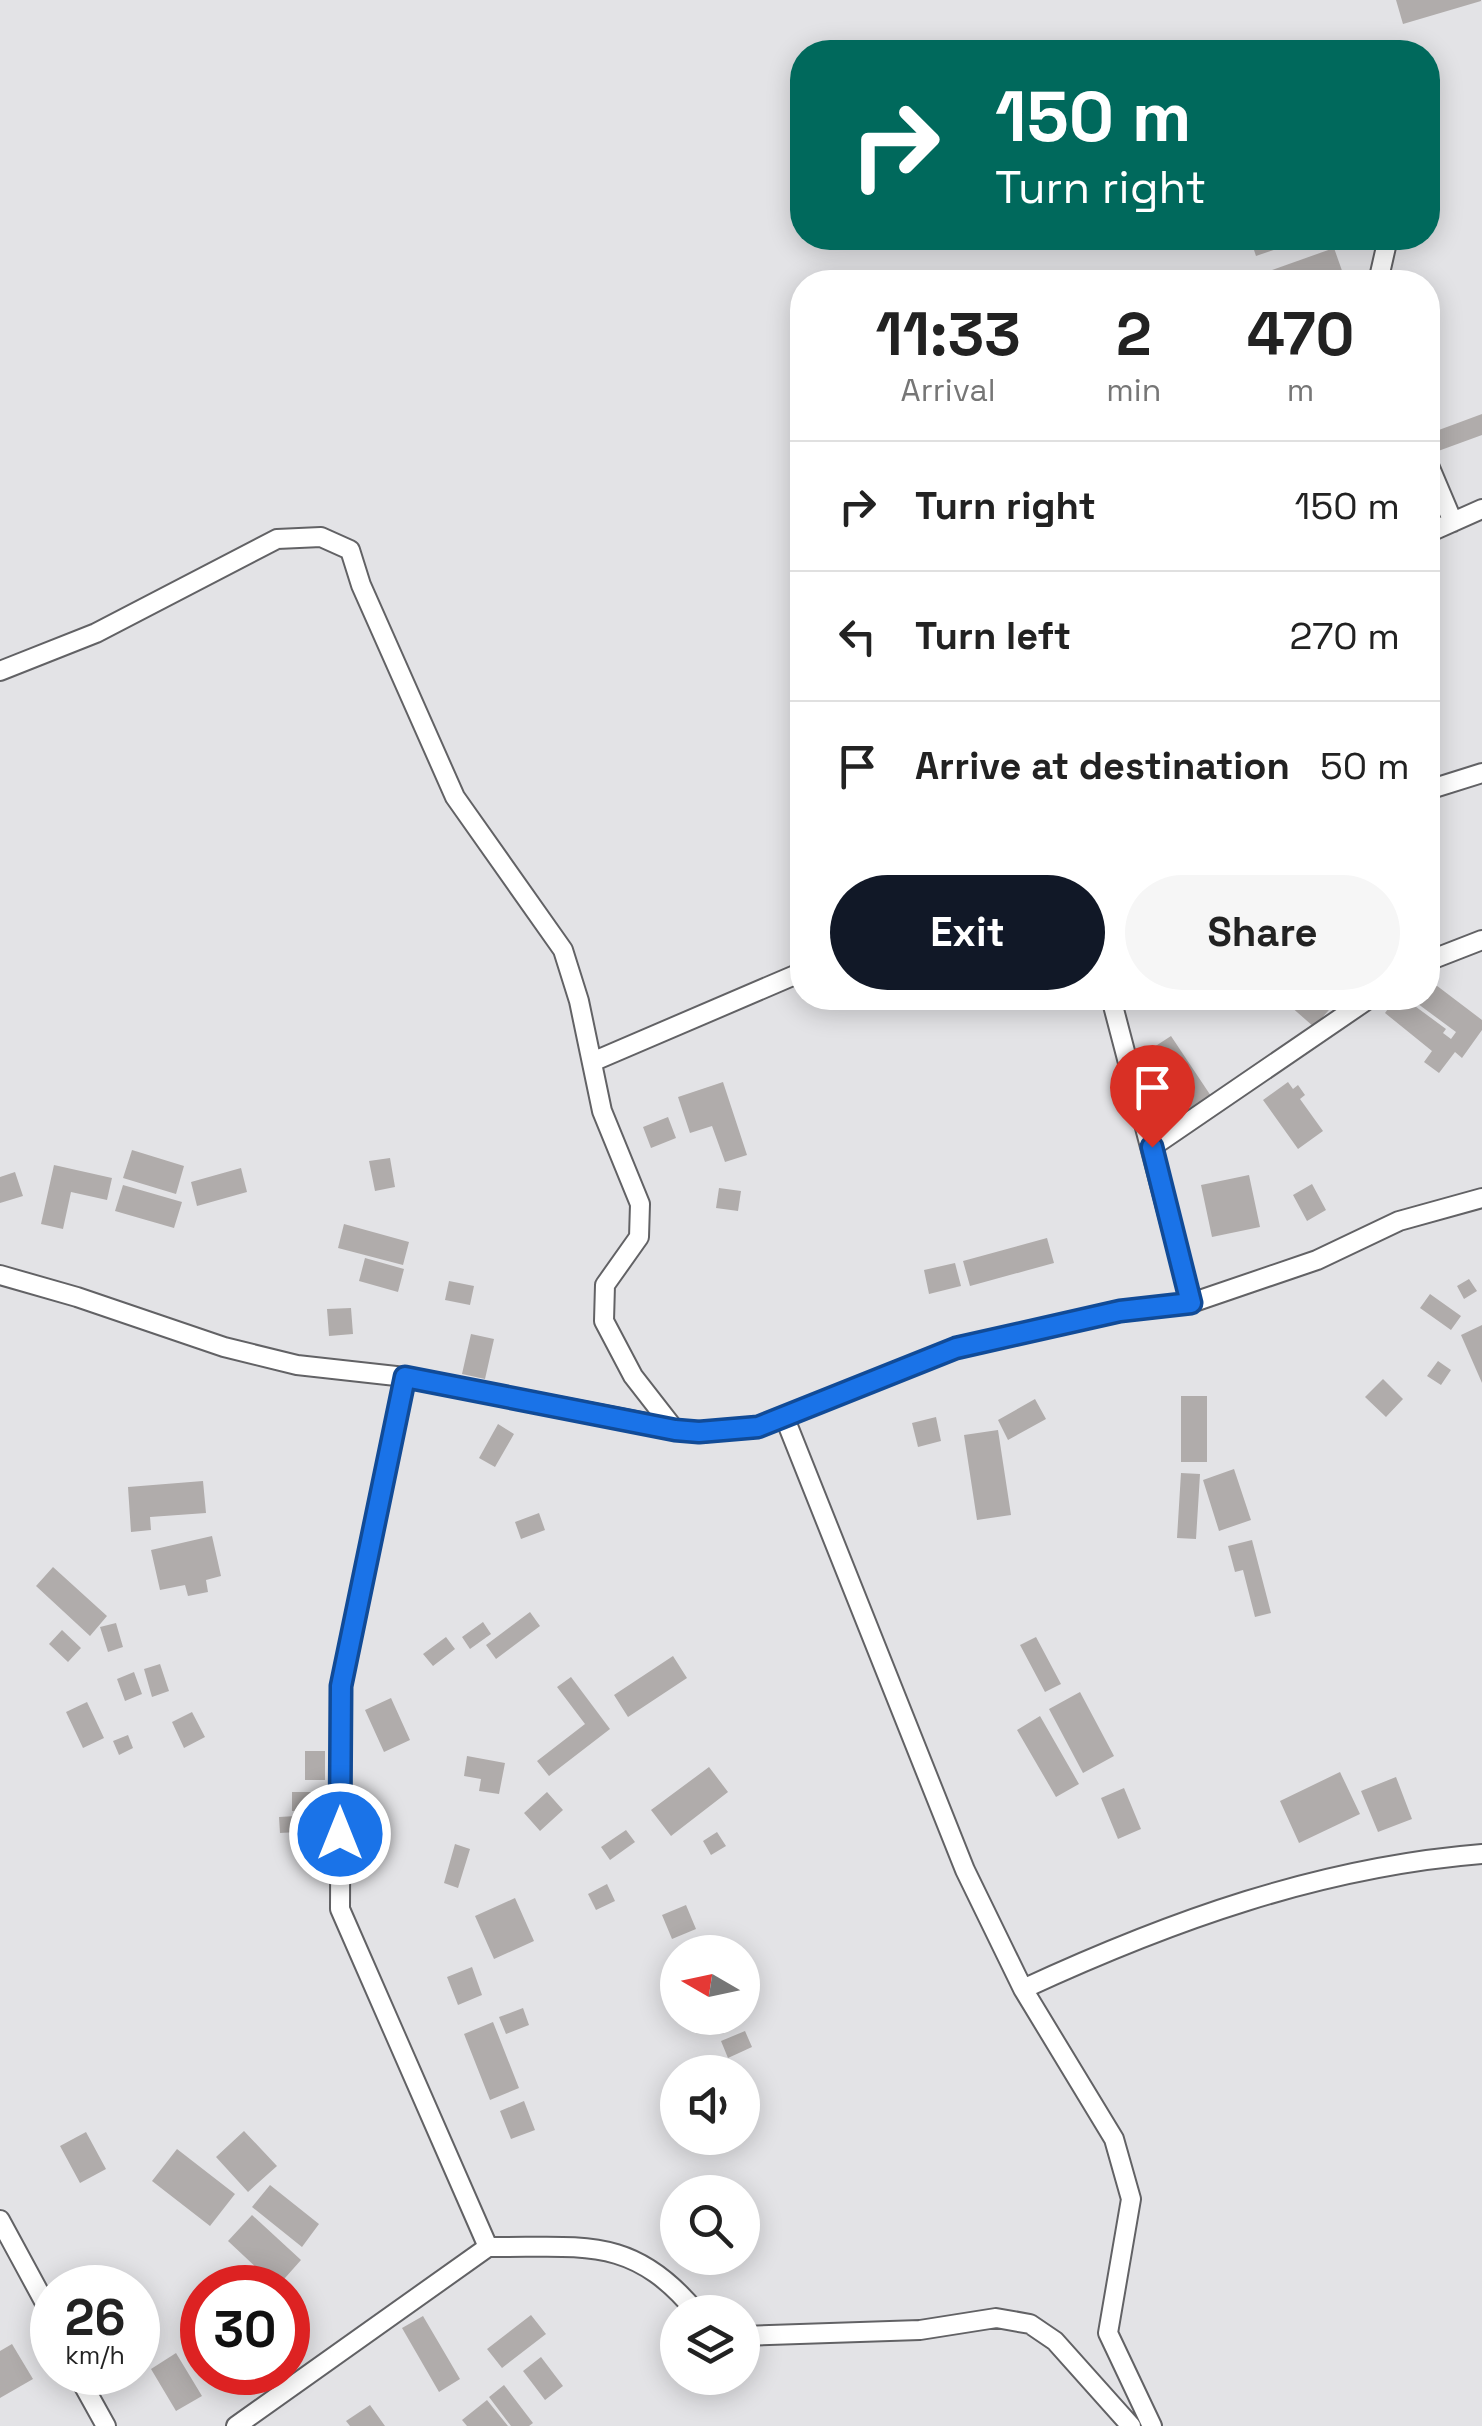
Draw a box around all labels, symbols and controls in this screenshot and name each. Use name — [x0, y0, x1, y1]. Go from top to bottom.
text: 150 m — [995, 72, 1192, 161]
icon: right — [830, 80, 960, 210]
text: Turn right — [995, 159, 1206, 216]
text: 11:33 — [876, 296, 1021, 373]
text: 2 — [1116, 296, 1152, 373]
text: 470 — [1247, 296, 1354, 373]
text: Arrival — [901, 370, 996, 410]
text: min — [1106, 370, 1161, 410]
text: m — [1287, 370, 1314, 410]
icon: right — [830, 479, 885, 534]
text: Turn right — [915, 482, 1096, 530]
text: 150 m — [1295, 482, 1400, 530]
icon: left — [830, 609, 885, 664]
text: Turn left — [915, 612, 1071, 660]
text: 270 m — [1289, 612, 1400, 660]
icon: arrive — [830, 739, 885, 794]
text: Arrive at destination — [915, 742, 1290, 790]
text: 50 m — [1320, 742, 1410, 790]
button: Exit — [830, 875, 1105, 990]
button: Share — [1125, 875, 1400, 990]
pin — [1110, 1045, 1195, 1148]
icon: arrive — [1125, 1060, 1180, 1115]
position arrow — [288, 1782, 392, 1886]
north arrow — [660, 1935, 760, 2035]
map controls — [660, 1935, 760, 2395]
button: sound — [660, 2055, 760, 2155]
button: search — [660, 2175, 760, 2275]
speed limit sign: 30 — [180, 2265, 310, 2395]
text: 26 — [65, 2286, 125, 2350]
button: layers — [660, 2295, 760, 2395]
text: km/h — [65, 2339, 125, 2371]

